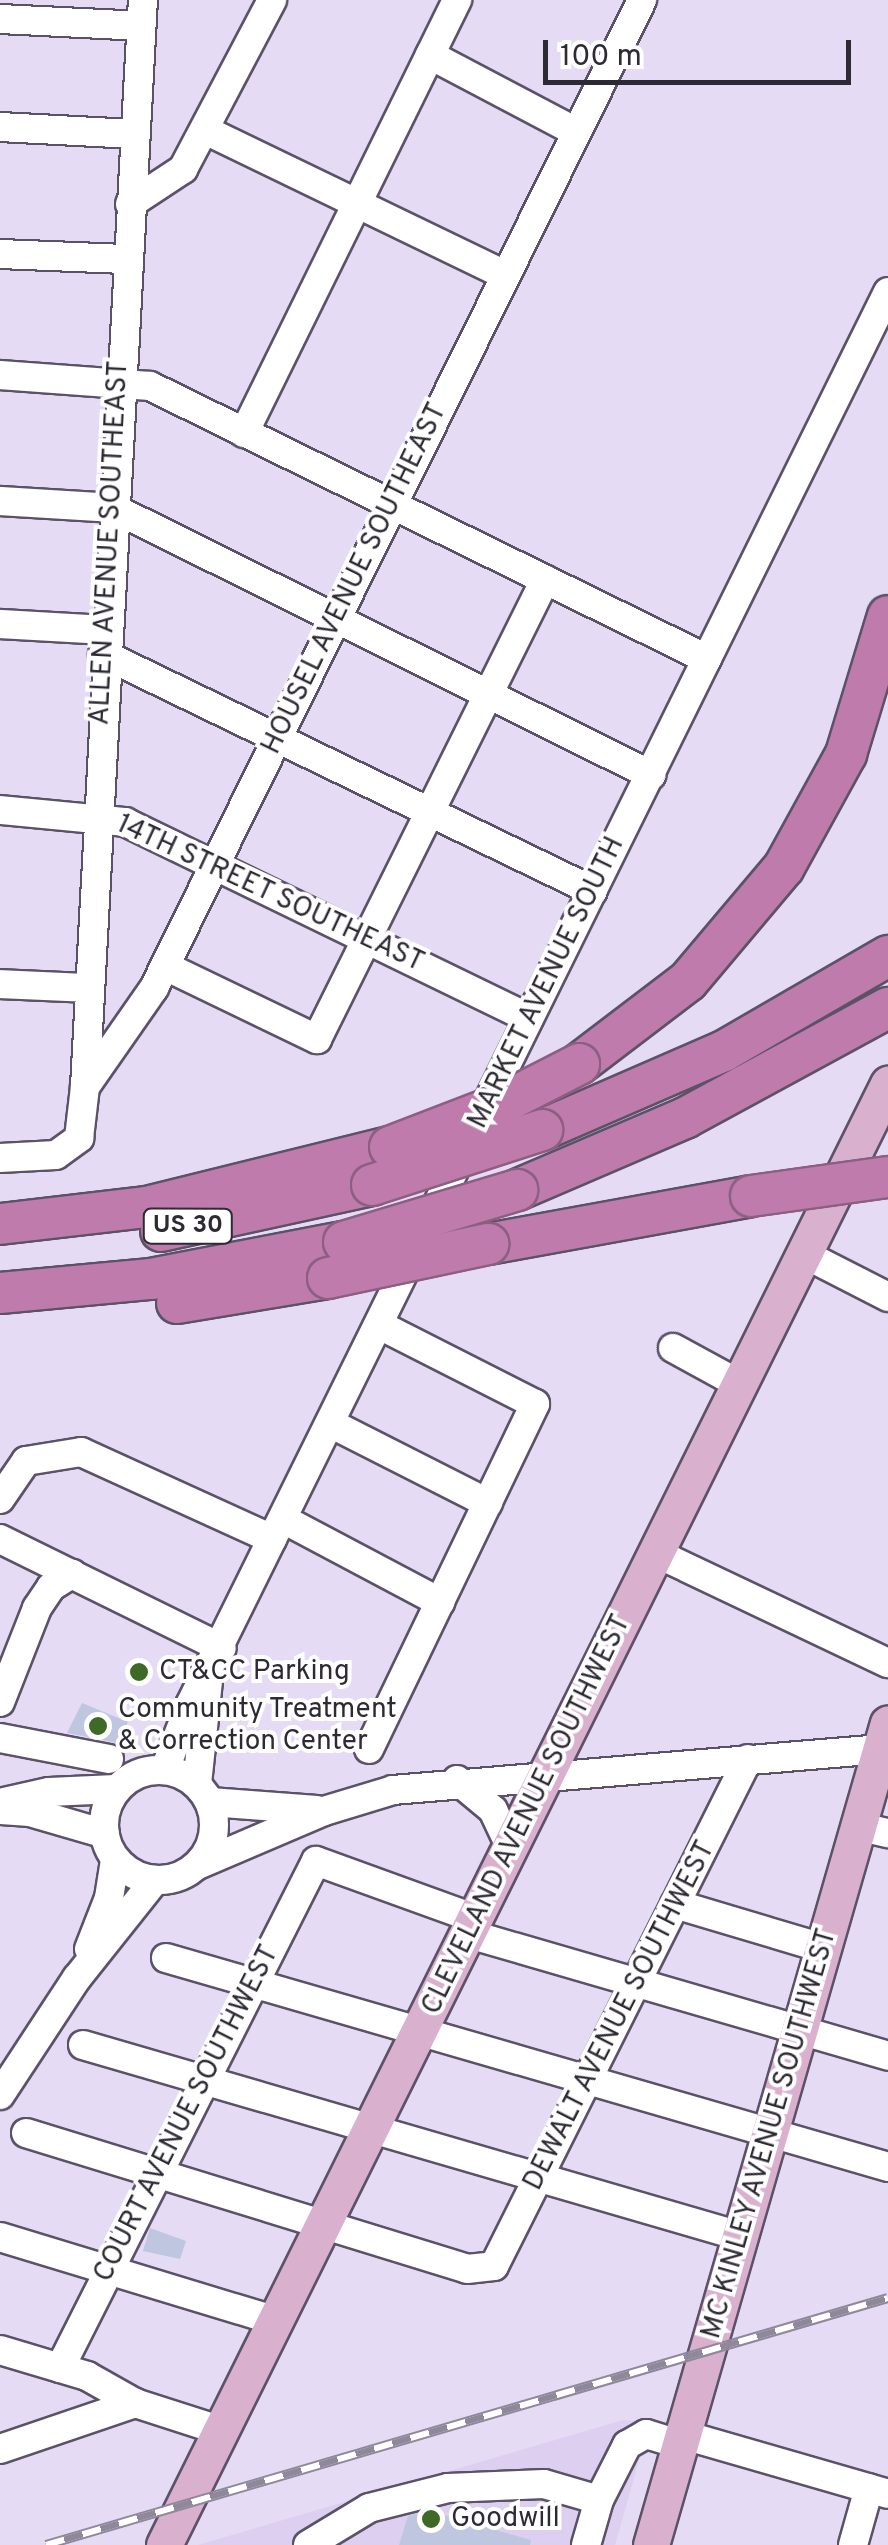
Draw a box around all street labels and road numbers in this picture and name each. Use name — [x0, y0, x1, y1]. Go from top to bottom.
street label: ALLEN AVENUE SOUTHEAST — [84, 359, 136, 727]
street label: HOUSEL AVENUE SOUTHEAST — [255, 397, 455, 761]
street label: 14TH STREET SOUTHEAST — [110, 808, 430, 980]
street label: MARKET AVENUE SOUTH — [461, 831, 633, 1135]
road number: US 30 — [140, 1206, 236, 1246]
street label: CLEVELAND AVENUE SOUTHWEST — [415, 1609, 639, 2021]
street label: DEWALT AVENUE SOUTHWEST — [516, 1835, 724, 2197]
street label: MC KINLEY AVENUE SOUTHWEST — [695, 1924, 845, 2344]
street label: COURT AVENUE SOUTHWEST — [87, 1939, 287, 2289]

